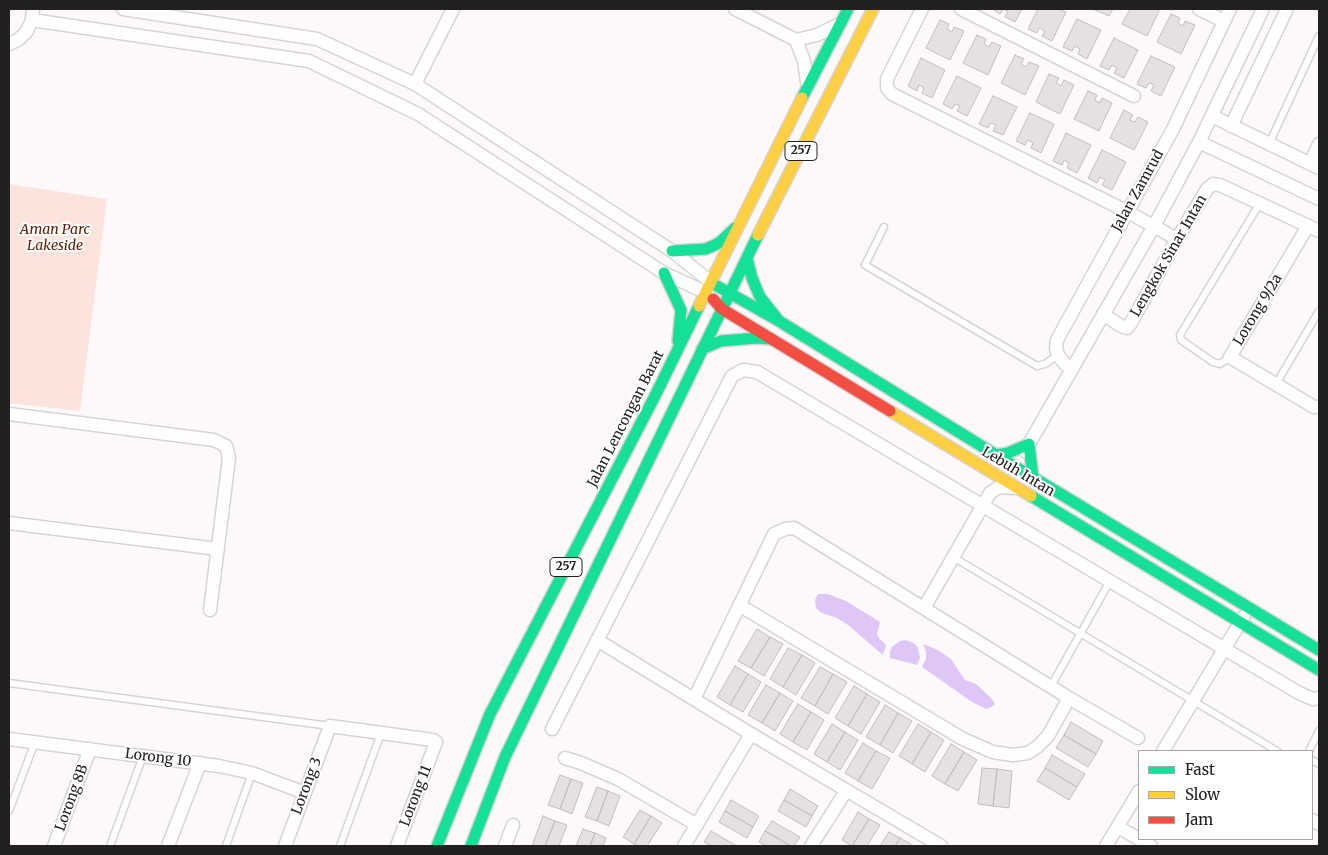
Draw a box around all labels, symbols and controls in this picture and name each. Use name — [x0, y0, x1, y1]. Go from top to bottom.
road number: 257 — [785, 142, 817, 160]
street label: Jalan Zamrud — [1109, 147, 1167, 235]
street label: Lengkok Sinar Intan — [1127, 192, 1211, 320]
park label: Aman Parc Lakeside — [20, 222, 90, 254]
street label: Lorong 9/2a — [1230, 271, 1286, 349]
street label: Jalan Lencongan Barat — [584, 348, 668, 490]
street label: Lebuh Intan — [978, 444, 1058, 500]
road number: 257 — [550, 558, 582, 576]
street label: Lorong 10 — [124, 746, 192, 770]
legend — [1138, 750, 1313, 840]
street label: Lorong 3 — [288, 755, 326, 817]
text: Fast — [1185, 760, 1215, 779]
street label: Lorong 8B — [52, 763, 92, 833]
street label: Lorong 11 — [397, 763, 435, 829]
text: Slow — [1185, 785, 1220, 804]
text: Jam — [1185, 810, 1213, 829]

